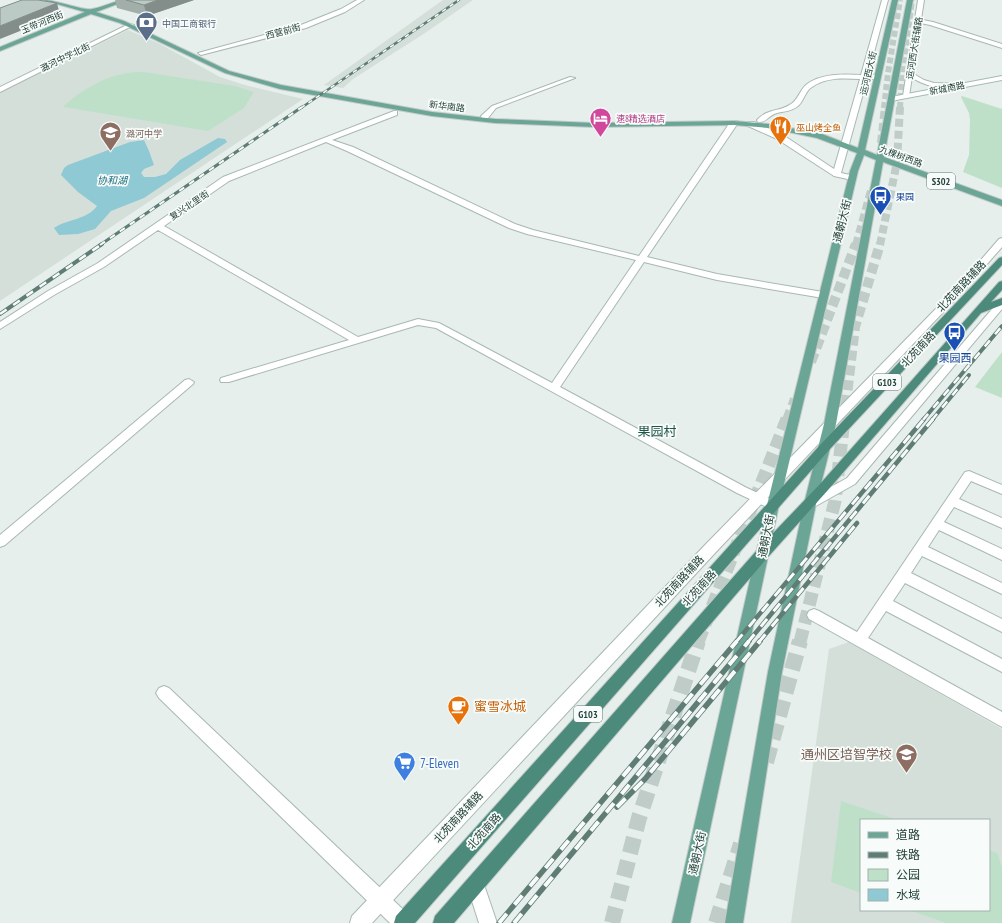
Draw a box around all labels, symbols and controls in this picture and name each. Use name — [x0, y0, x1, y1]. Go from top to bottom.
street label: 玉带河西街 — [19, 8, 65, 36]
bank icon: 中国工商银行 — [134, 10, 160, 43]
street label: 运河西大街辅路 — [904, 16, 924, 80]
place label: 中国工商银行 — [162, 18, 216, 29]
street label: 西营前街 — [264, 21, 302, 41]
street label: 潞河中学北街 — [38, 40, 92, 74]
street label: 运河西大街 — [858, 50, 878, 96]
street label: 新城南路 — [928, 79, 966, 97]
street label: 新华南路 — [428, 98, 466, 114]
hotel icon: 速8精选酒店 — [588, 105, 614, 138]
place label: 速8精选酒店 — [616, 113, 665, 124]
restaurant icon: 巫山烤全鱼 — [767, 114, 793, 147]
school or university icon: 潞河中学 — [98, 120, 124, 153]
place label: 巫山烤全鱼 — [796, 122, 841, 133]
place label: 潞河中学 — [126, 128, 162, 139]
street label: 九棵树西路 — [878, 143, 924, 169]
road number: S302 — [927, 173, 955, 189]
water label: 协和湖 — [97, 174, 129, 187]
bus stop icon: 果园 — [867, 183, 893, 216]
street label: 复兴北里街 — [167, 188, 211, 222]
place label: 果园 — [896, 191, 914, 202]
street label: 通朝大街 — [830, 198, 854, 244]
street label: 北苑南路辅路 — [933, 257, 989, 315]
bus stop icon: 果园西 — [942, 319, 968, 352]
street label: 北苑南路 — [898, 328, 938, 370]
place label: 果园西 — [939, 351, 972, 365]
road number: G103 — [873, 374, 901, 390]
district label: 果园村 — [637, 423, 677, 440]
street label: 通朝大街 — [755, 513, 777, 559]
street label: 北苑南路辅路 — [652, 552, 706, 610]
street label: 北苑南路 — [679, 567, 719, 609]
cafe icon: 蜜雪冰城 — [446, 693, 472, 726]
place label: 蜜雪冰城 — [474, 698, 526, 715]
road number: G103 — [574, 706, 602, 722]
school or university icon: 通州区培智学校 — [894, 741, 920, 774]
place label: 通州区培智学校 — [801, 746, 892, 763]
supermarket icon: 7-Eleven — [391, 750, 417, 783]
place label: 7-Eleven — [420, 755, 459, 772]
street label: 北苑南路辅路 — [431, 788, 485, 846]
street label: 北苑南路 — [464, 810, 504, 852]
legend — [860, 819, 990, 911]
text: 道路 — [896, 827, 920, 842]
street label: 通朝大街 — [686, 830, 708, 876]
text: 铁路 — [896, 847, 920, 862]
text: 公园 — [896, 867, 920, 882]
text: 水域 — [896, 887, 920, 902]

